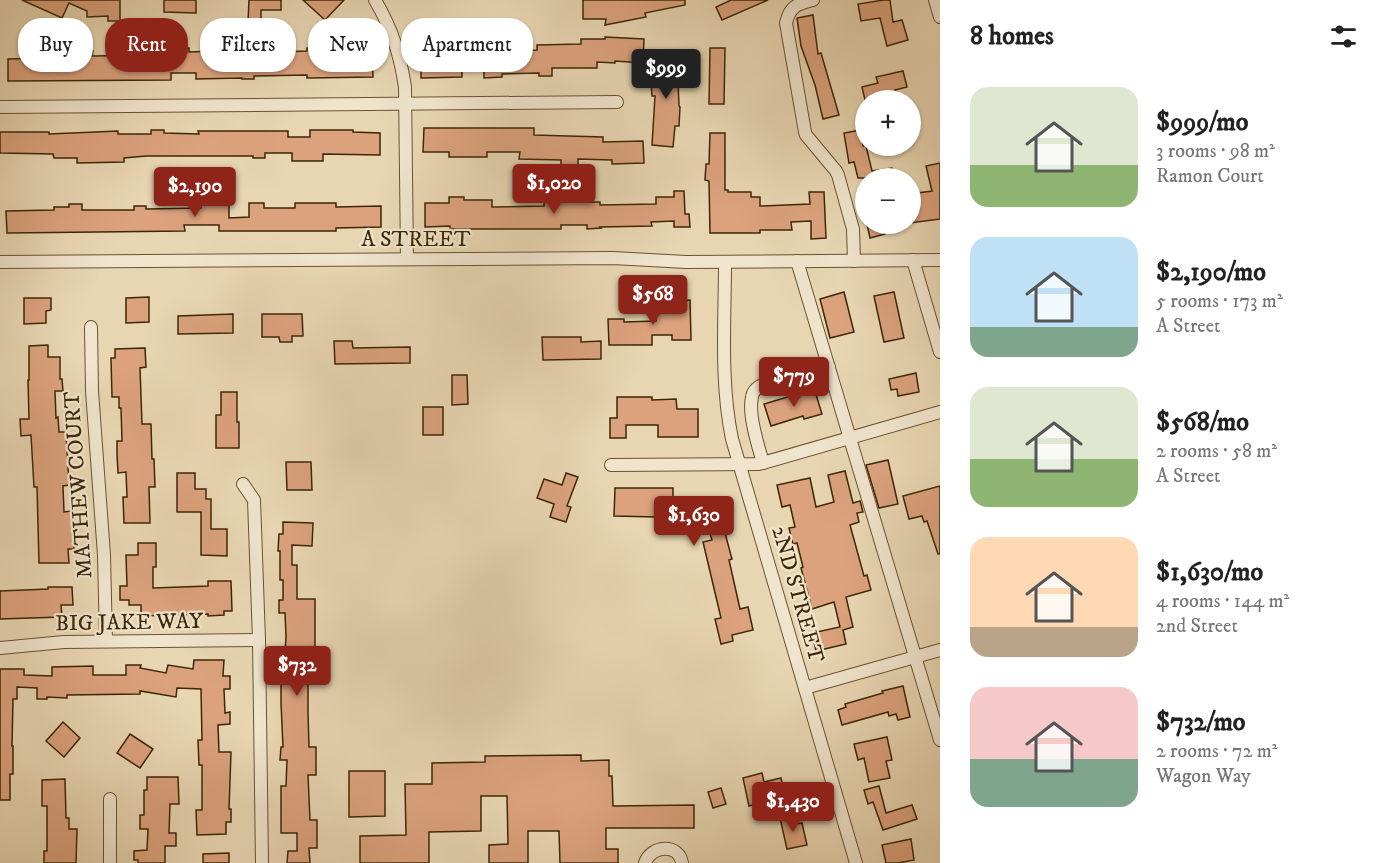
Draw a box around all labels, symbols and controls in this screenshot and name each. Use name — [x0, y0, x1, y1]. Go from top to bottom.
chip: Buy — [18, 18, 93, 72]
chip: Rent — [105, 18, 188, 72]
chip: Filters — [200, 18, 296, 72]
chip: New — [308, 18, 389, 72]
chip: Apartment — [401, 18, 533, 72]
text: 8 homes — [970, 20, 1054, 53]
icon: filters — [1327, 20, 1360, 53]
pin: $999 — [630, 49, 702, 100]
text: $999 — [646, 56, 686, 81]
map controls — [855, 90, 921, 234]
button: + — [855, 90, 921, 156]
text: $999/mo — [1156, 106, 1248, 139]
icon: home — [1018, 111, 1090, 183]
text: 3 rooms · 98 m² — [1156, 139, 1275, 164]
pin: $1,020 — [505, 164, 603, 215]
text: Ramon Court — [1156, 164, 1264, 189]
pin: $2,190 — [146, 167, 244, 218]
button: − — [855, 168, 921, 234]
text: $1,020 — [527, 171, 582, 196]
text: $2,190 — [168, 174, 222, 199]
street label: A STREET — [361, 226, 471, 253]
text: $2,190/mo — [1156, 256, 1266, 289]
icon: home — [1018, 261, 1090, 333]
pin: $568 — [617, 275, 689, 326]
text: $568 — [632, 282, 674, 307]
text: 5 rooms · 173 m² — [1156, 289, 1283, 314]
text: A Street — [1156, 314, 1220, 339]
pin: $779 — [758, 357, 830, 408]
text: $779 — [773, 364, 815, 389]
street label: MATHEW COURT — [58, 390, 99, 579]
text: $568/mo — [1156, 406, 1249, 439]
icon: home — [1018, 411, 1090, 483]
text: 2 rooms · 58 m² — [1156, 439, 1277, 464]
text: A Street — [1156, 464, 1220, 489]
pin: $1,630 — [645, 496, 743, 547]
text: $1,630 — [668, 503, 720, 528]
street label: 2ND STREET — [765, 523, 830, 666]
text: $1,630/mo — [1156, 556, 1263, 589]
icon: home — [1018, 561, 1090, 633]
text: 4 rooms · 144 m² — [1156, 589, 1289, 614]
street label: BIG JAKE WAY — [55, 608, 204, 637]
text: 2nd Street — [1156, 614, 1238, 639]
pin: $732 — [261, 646, 333, 697]
text: $732 — [278, 653, 316, 678]
text: $732/mo — [1156, 706, 1246, 739]
icon: home — [1018, 711, 1090, 783]
text: 2 rooms · 72 m² — [1156, 739, 1278, 764]
text: Wagon Way — [1156, 764, 1251, 789]
pin: $1,430 — [744, 782, 842, 833]
text: $1,430 — [766, 789, 820, 814]

